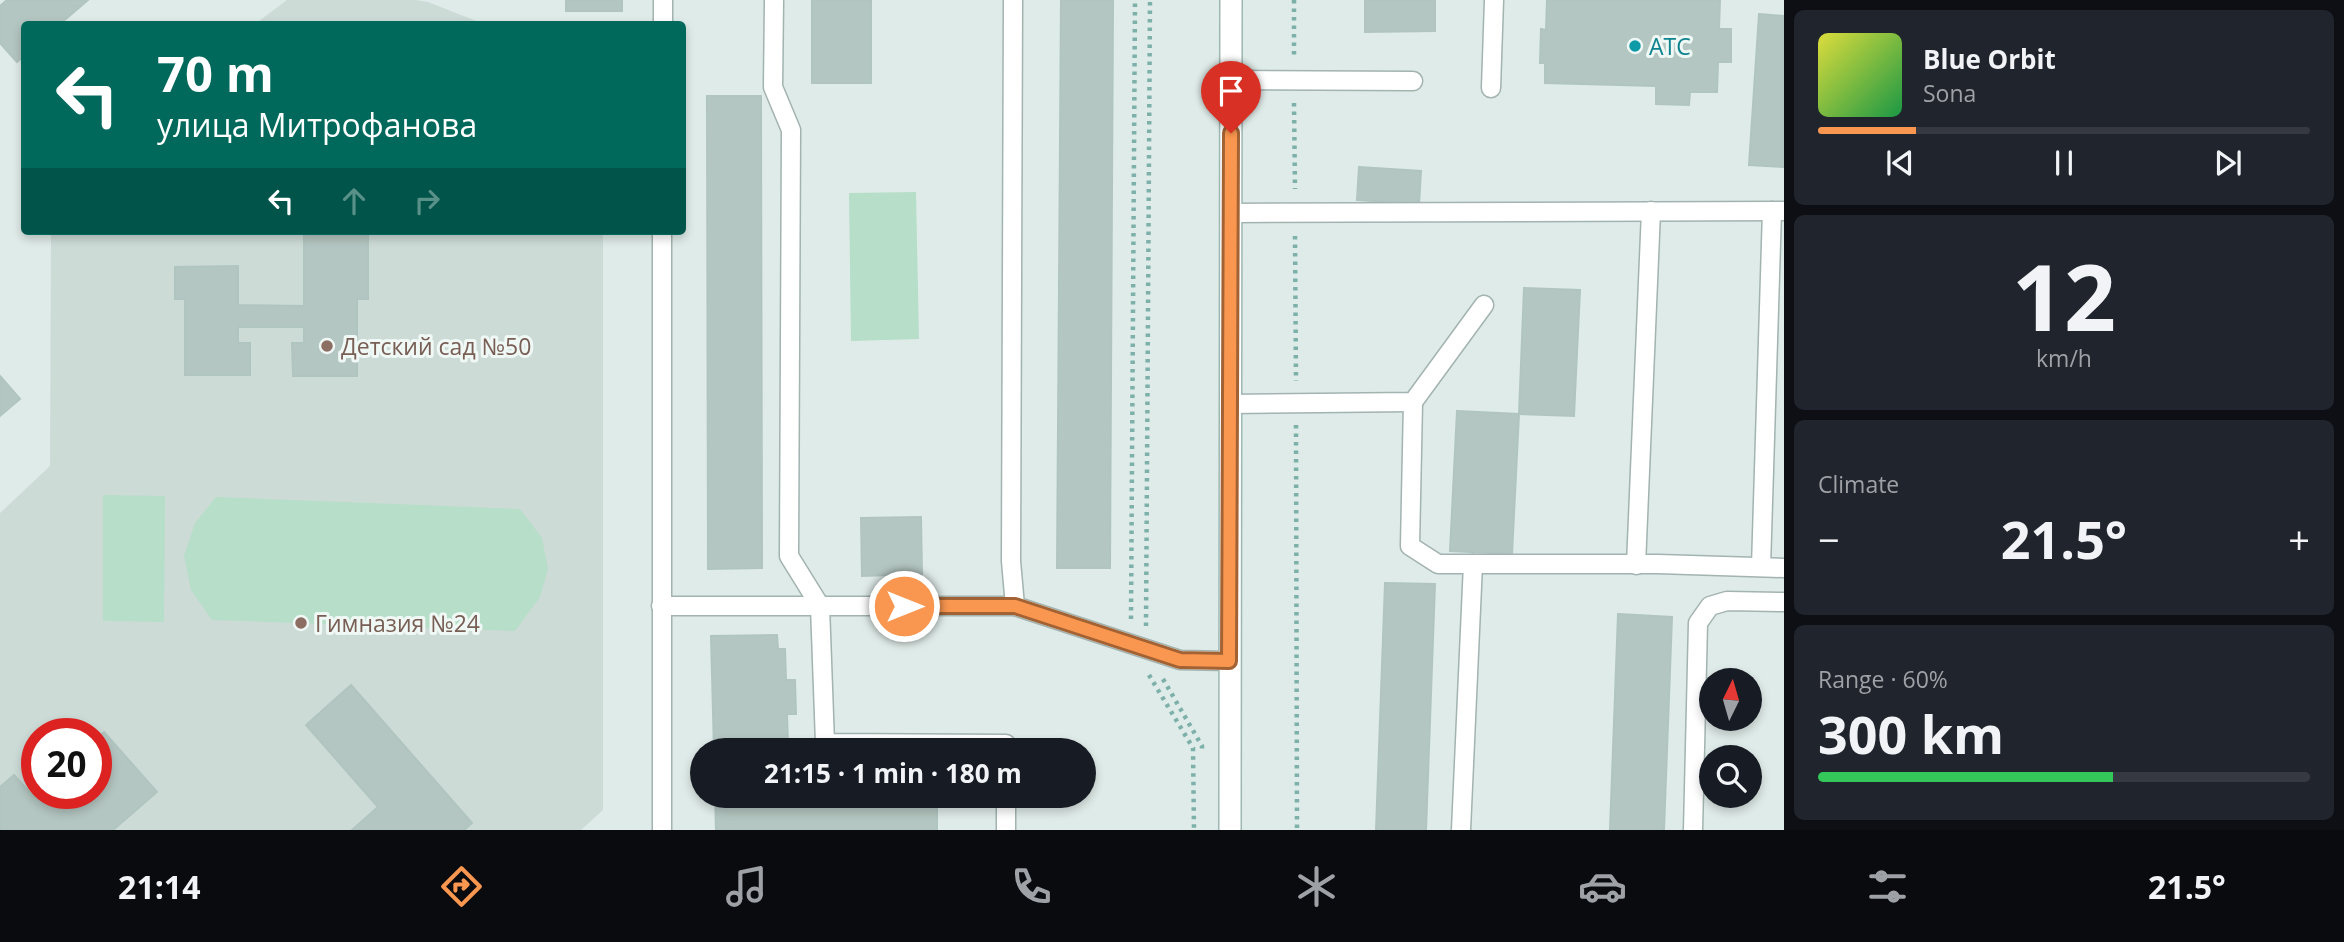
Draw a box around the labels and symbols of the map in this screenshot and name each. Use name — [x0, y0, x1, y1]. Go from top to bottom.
place label: АТС — [1649, 30, 1691, 62]
marker: АТС — [1627, 38, 1643, 54]
pin — [1201, 61, 1261, 133]
place label: Детский сад №50 — [341, 330, 531, 362]
marker: Детский сад №50 — [319, 338, 335, 354]
position arrow — [867, 569, 941, 643]
place label: Гимназия №24 — [315, 607, 480, 639]
marker: Гимназия №24 — [293, 615, 309, 631]
north arrow — [1699, 668, 1762, 732]
speed limit sign: 20 — [21, 718, 112, 809]

